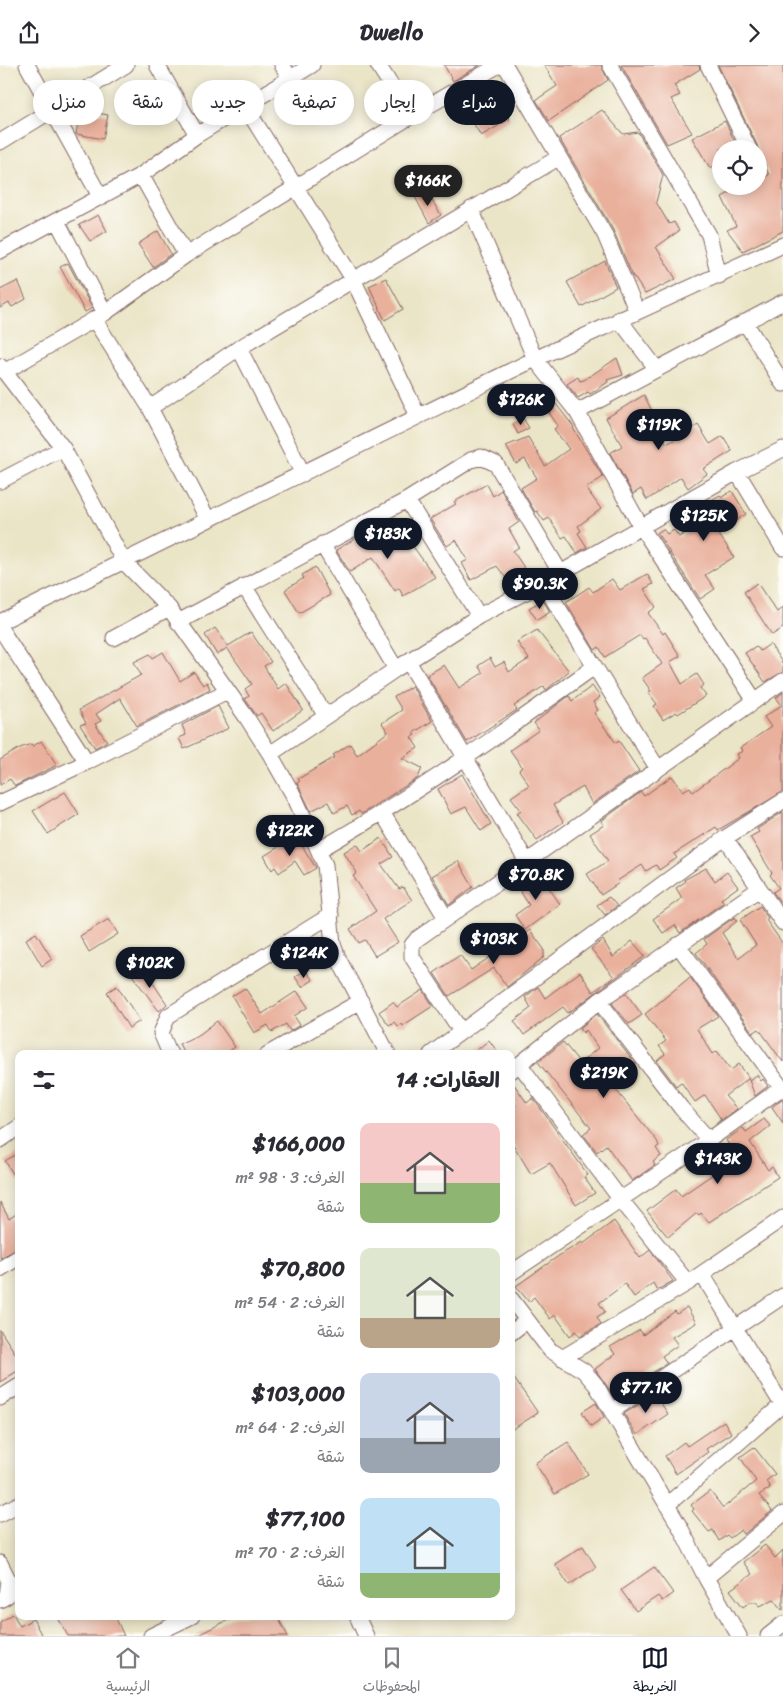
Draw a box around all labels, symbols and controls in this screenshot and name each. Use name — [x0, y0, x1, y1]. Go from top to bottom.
text: Dwello — [360, 13, 423, 52]
icon: share — [15, 19, 43, 47]
icon: forward — [740, 19, 768, 47]
chip: منزل — [33, 80, 104, 125]
chip: شقة — [114, 80, 182, 125]
chip: جديد — [192, 80, 264, 125]
chip: تصفية — [274, 80, 354, 125]
chip: إيجار — [364, 80, 434, 125]
chip: شراء — [444, 80, 515, 125]
map controls — [712, 140, 767, 195]
button: locate — [712, 140, 767, 195]
pin: $166K — [393, 165, 463, 207]
text: $166K — [405, 166, 451, 195]
pin: $126K — [486, 383, 556, 426]
text: $126K — [498, 385, 544, 414]
pin: $119K — [624, 409, 694, 451]
text: $119K — [637, 410, 681, 439]
pin: $125K — [669, 499, 739, 542]
text: $125K — [681, 501, 727, 530]
pin: $183K — [353, 517, 423, 560]
text: $183K — [365, 519, 411, 548]
pin: $90.3K — [499, 567, 581, 610]
text: $90.3K — [513, 569, 567, 598]
pin: $122K — [255, 815, 325, 857]
text: $122K — [267, 816, 313, 845]
pin: $70.8K — [495, 859, 577, 901]
text: $70.8K — [509, 860, 563, 889]
pin: $103K — [459, 923, 529, 965]
text: $103K — [471, 924, 517, 953]
pin: $124K — [269, 937, 339, 979]
text: $124K — [281, 938, 327, 967]
pin: $102K — [115, 947, 185, 989]
text: $102K — [127, 948, 173, 977]
pin: $219K — [569, 1057, 639, 1099]
text: $219K — [581, 1058, 627, 1087]
text: العقارات: 14 — [396, 1061, 500, 1099]
icon: filters — [30, 1066, 58, 1094]
text: $166,000 — [253, 1125, 345, 1163]
icon: home — [400, 1143, 460, 1203]
pin: $143K — [683, 1143, 753, 1185]
text: $143K — [695, 1144, 741, 1173]
text: الغرف: 3 · 98 m² — [235, 1163, 345, 1192]
text: شقة — [317, 1192, 345, 1221]
text: $70,800 — [261, 1250, 345, 1288]
icon: home — [400, 1268, 460, 1328]
text: الغرف: 2 · 54 m² — [235, 1288, 345, 1317]
text: شقة — [317, 1317, 345, 1346]
pin: $77.1K — [605, 1371, 687, 1414]
text: $77.1K — [621, 1373, 671, 1402]
text: $103,000 — [252, 1375, 345, 1413]
icon: home — [400, 1393, 460, 1453]
text: الغرف: 2 · 64 m² — [235, 1413, 345, 1442]
text: شقة — [317, 1442, 345, 1471]
text: $77,100 — [266, 1500, 345, 1538]
icon: home — [400, 1518, 460, 1578]
text: الغرف: 2 · 70 m² — [235, 1538, 345, 1567]
text: شقة — [317, 1567, 345, 1596]
tab: الرئيسية — [106, 1644, 150, 1699]
tab: المحفوظات — [363, 1644, 420, 1699]
tab: الخريطة — [633, 1644, 677, 1699]

